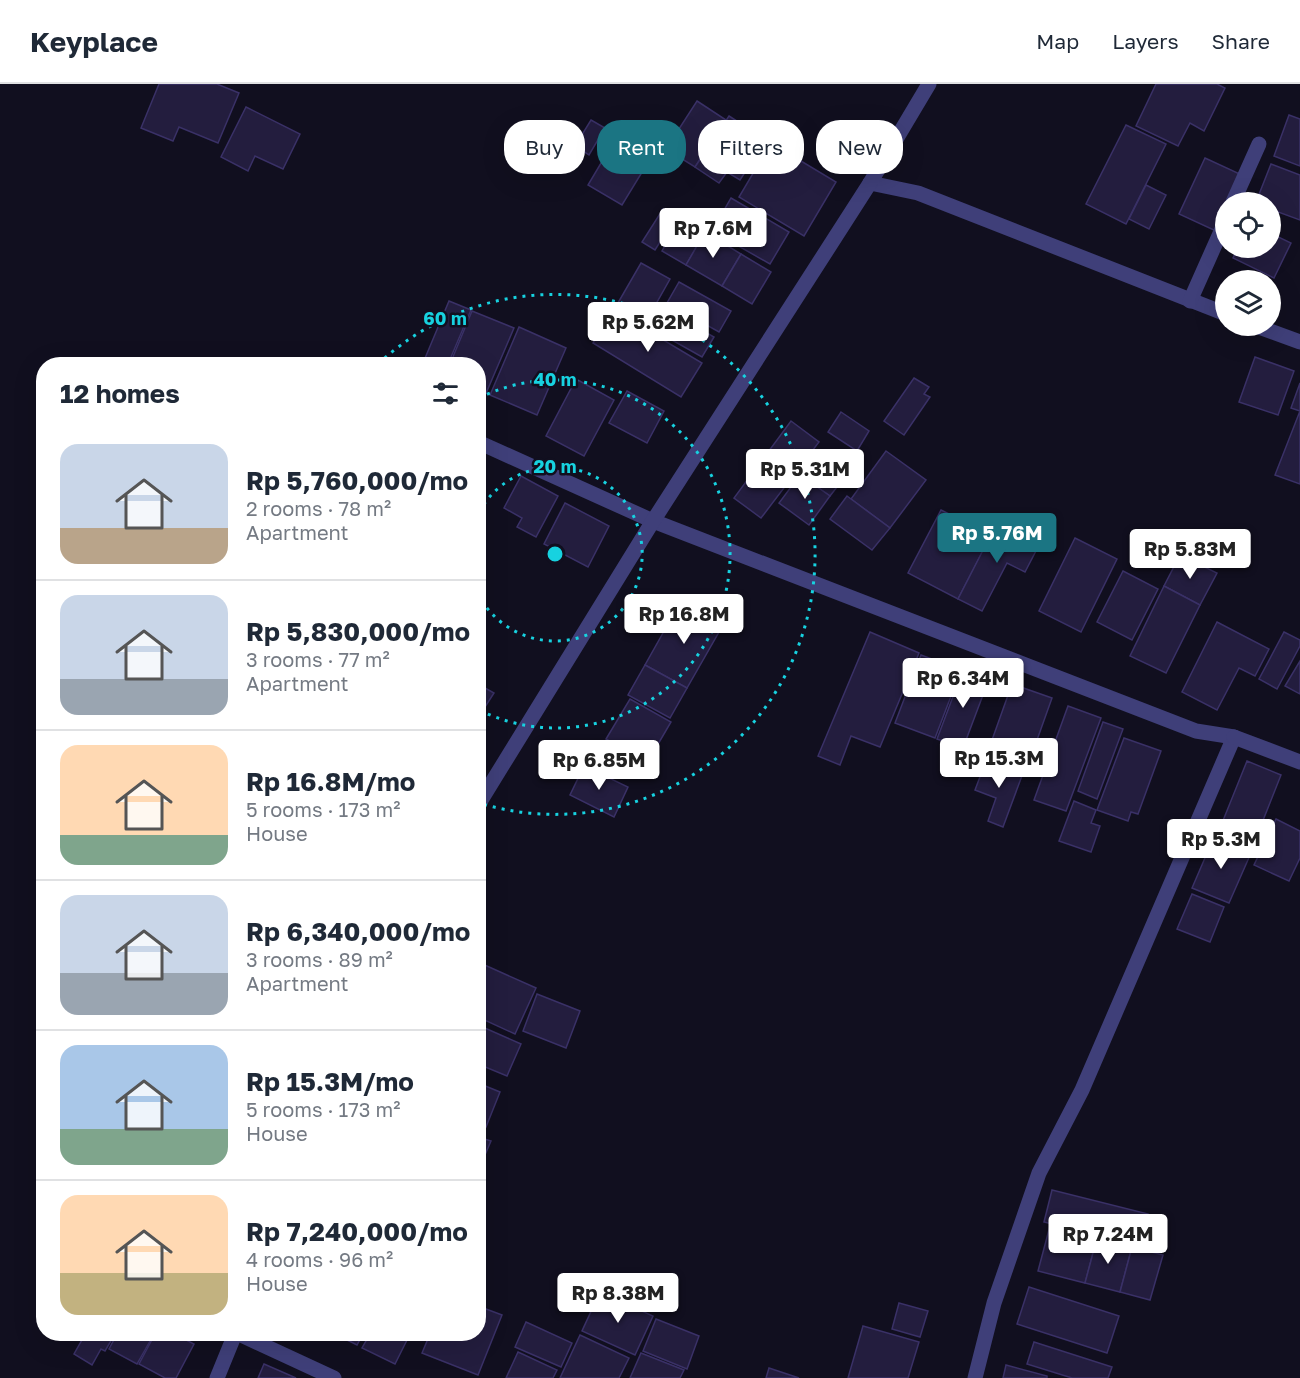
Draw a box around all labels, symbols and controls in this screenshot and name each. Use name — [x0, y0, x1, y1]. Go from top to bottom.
text: Keyplace — [30, 25, 158, 58]
text: Map — [1036, 28, 1079, 54]
text: Layers — [1112, 28, 1179, 54]
text: Share — [1212, 28, 1270, 54]
chip: Buy — [504, 120, 585, 174]
chip: Rent — [597, 120, 686, 174]
chip: Filters — [698, 120, 804, 174]
chip: New — [816, 120, 903, 174]
map controls — [1215, 192, 1281, 336]
button: locate — [1215, 192, 1281, 258]
pin: Rp 7.6M — [658, 208, 768, 259]
text: Rp 7.6M — [674, 215, 753, 239]
button: layers — [1215, 270, 1281, 336]
pin: Rp 5.62M — [586, 302, 710, 353]
text: 60 m — [423, 307, 467, 329]
text: Rp 5.62M — [602, 309, 694, 333]
text: 40 m — [533, 368, 577, 390]
icon: filters — [429, 377, 462, 410]
text: 12 homes — [60, 378, 180, 409]
pin: Rp 5.31M — [743, 449, 867, 500]
text: 20 m — [534, 455, 576, 477]
text: Rp 5.31M — [760, 456, 850, 480]
text: Rp 5,760,000/mo — [246, 465, 468, 496]
icon: home — [108, 468, 180, 540]
text: 2 rooms · 78 m² — [246, 496, 391, 520]
pin: Rp 5.76M — [935, 513, 1059, 564]
text: Apartment — [246, 520, 349, 544]
text: Rp 5.76M — [951, 520, 1043, 544]
pin: Rp 5.83M — [1128, 529, 1252, 580]
text: Rp 5.83M — [1144, 536, 1236, 560]
centre of rings — [545, 544, 565, 564]
pin: Rp 16.8M — [622, 594, 746, 645]
text: Rp 16.8M — [638, 601, 730, 625]
text: Rp 5,830,000/mo — [246, 616, 470, 647]
icon: home — [108, 619, 180, 691]
text: 3 rooms · 77 m² — [246, 647, 390, 671]
pin: Rp 6.34M — [901, 658, 1025, 709]
text: Rp 6.34M — [917, 665, 1009, 689]
text: Apartment — [246, 671, 349, 695]
pin: Rp 15.3M — [937, 738, 1061, 789]
pin: Rp 6.85M — [537, 740, 661, 791]
text: Rp 15.3M — [954, 745, 1044, 769]
text: Rp 6.85M — [552, 747, 646, 771]
text: Rp 16.8M/mo — [246, 766, 415, 797]
icon: home — [108, 769, 180, 841]
text: 5 rooms · 173 m² — [246, 797, 400, 821]
pin: Rp 5.3M — [1166, 819, 1276, 870]
text: House — [246, 821, 308, 845]
text: Rp 5.3M — [1181, 826, 1261, 850]
text: Rp 6,340,000/mo — [246, 916, 470, 947]
icon: home — [108, 919, 180, 991]
text: 3 rooms · 89 m² — [246, 947, 393, 971]
text: Apartment — [246, 971, 349, 995]
text: Rp 15.3M/mo — [246, 1066, 414, 1097]
icon: home — [108, 1069, 180, 1141]
text: 5 rooms · 173 m² — [246, 1097, 400, 1121]
text: House — [246, 1121, 308, 1145]
pin: Rp 7.24M — [1046, 1214, 1170, 1265]
text: Rp 7,240,000/mo — [246, 1216, 468, 1247]
icon: home — [108, 1219, 180, 1291]
text: Rp 7.24M — [1063, 1221, 1154, 1245]
text: 4 rooms · 96 m² — [246, 1247, 393, 1271]
text: House — [246, 1271, 308, 1295]
pin: Rp 8.38M — [556, 1273, 680, 1324]
text: Rp 8.38M — [571, 1280, 665, 1304]

